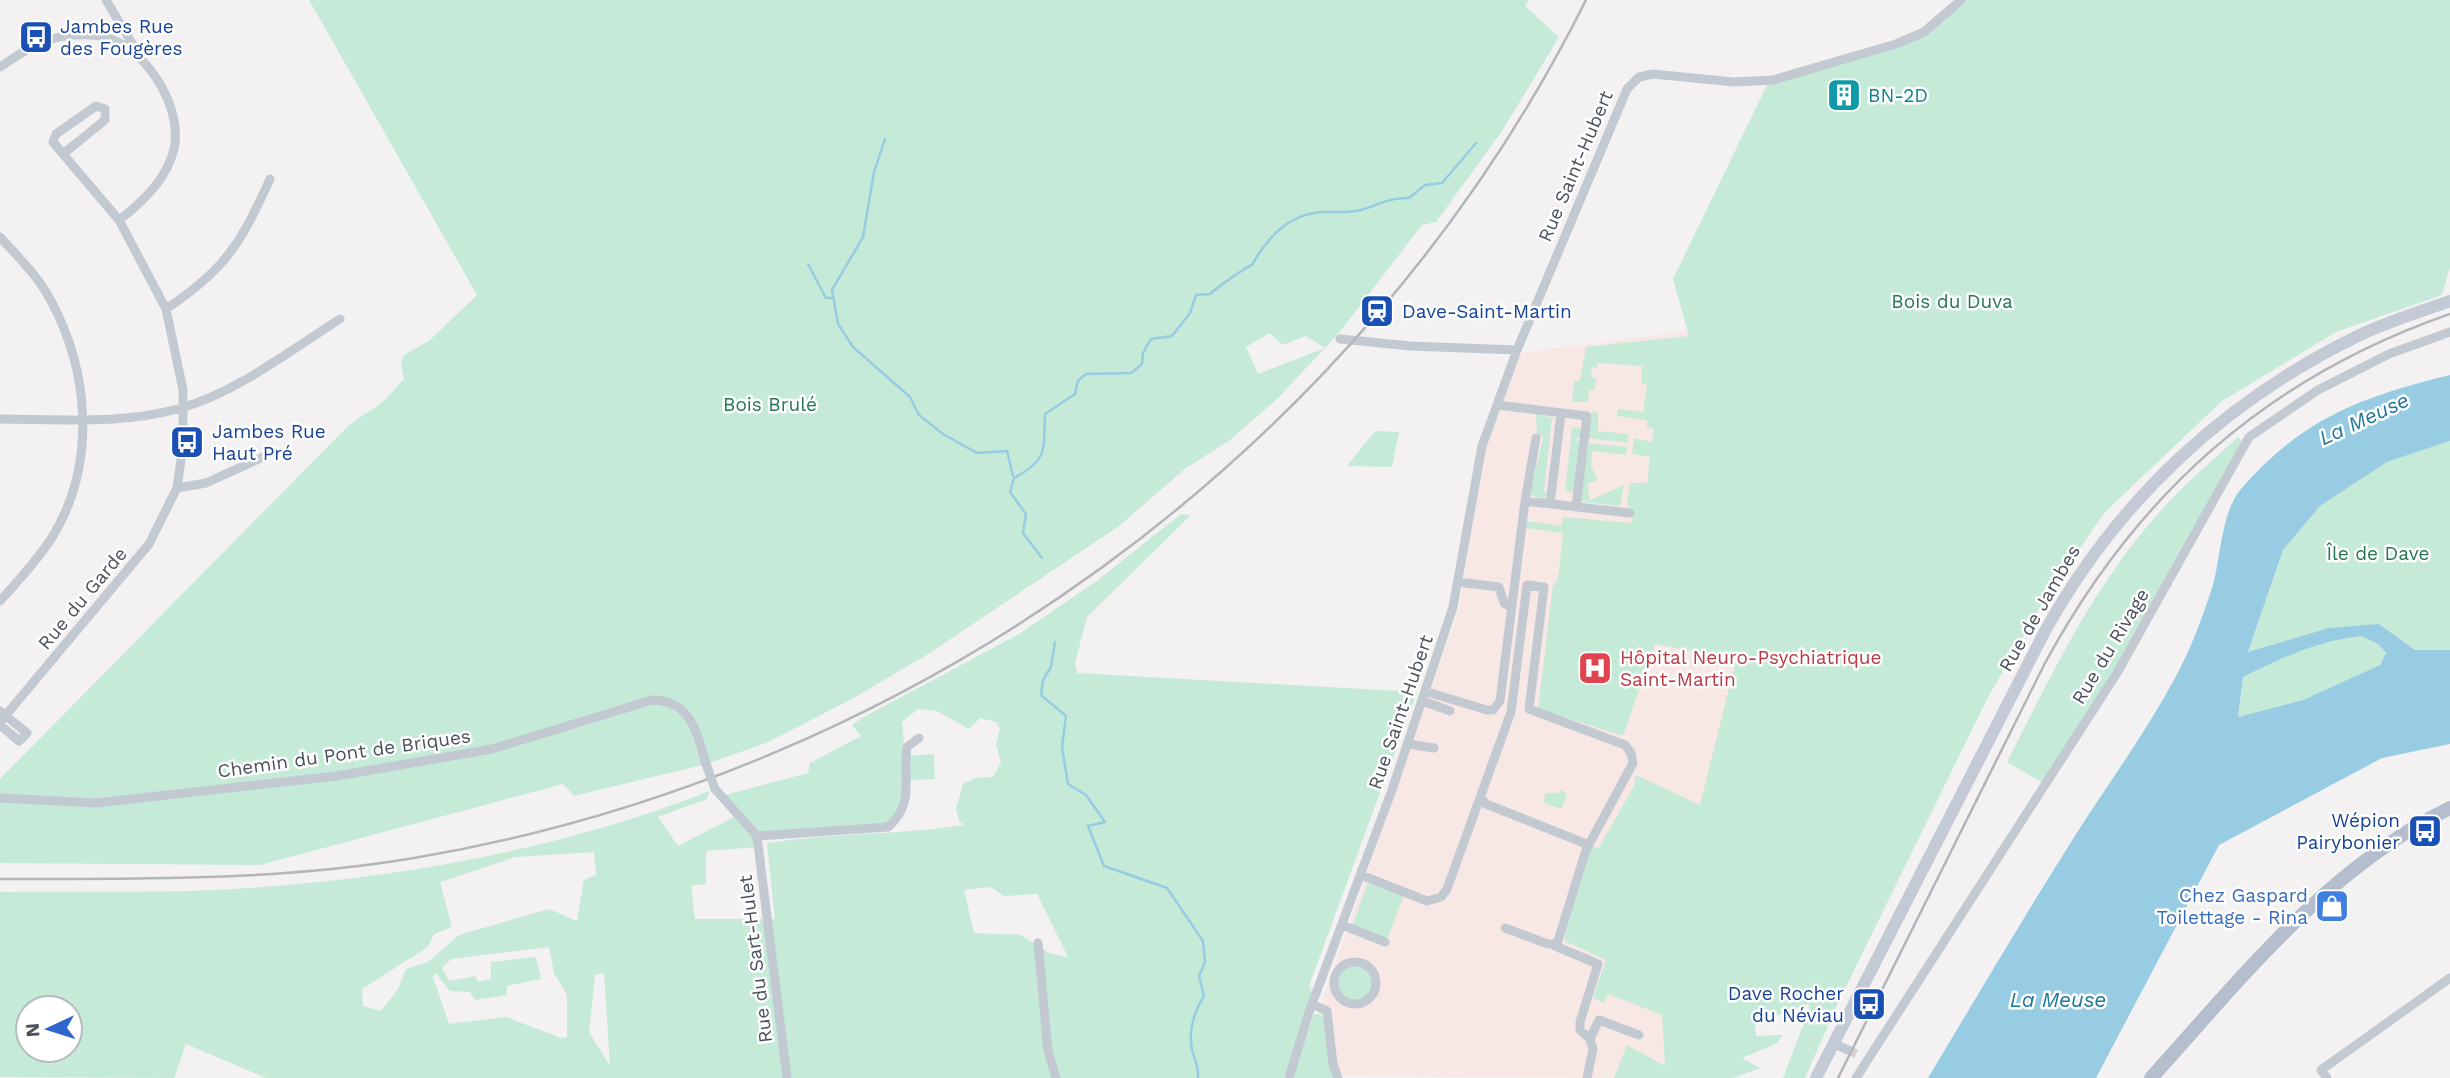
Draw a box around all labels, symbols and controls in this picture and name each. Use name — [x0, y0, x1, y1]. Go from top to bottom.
place label: Jambes Rue des Fougères — [60, 15, 183, 60]
bus stop icon: Jambes Rue des Fougères — [17, 18, 55, 56]
building icon: BN-2D — [1825, 76, 1863, 114]
place label: BN-2D — [1868, 84, 1928, 107]
street label: Rue Saint-Hubert — [1533, 87, 1618, 245]
park label: Bois du Duva — [1891, 290, 2013, 313]
station icon: Dave-Saint-Martin — [1358, 292, 1396, 330]
place label: Dave-Saint-Martin — [1402, 300, 1572, 323]
water label: La Meuse — [2315, 387, 2413, 450]
park label: Bois Brulé — [723, 393, 817, 416]
place label: Jambes Rue Haut Pré — [212, 420, 326, 465]
bus stop icon: Jambes Rue Haut Pré — [168, 423, 206, 461]
street label: Rue de Jambes — [1994, 541, 2085, 676]
street label: Rue du Garde — [33, 542, 132, 654]
park label: Île de Dave — [2325, 542, 2430, 565]
street label: Rue du Rivage — [2067, 584, 2154, 708]
street label: Rue Saint-Hubert — [1363, 632, 1438, 792]
place label: Hôpital Neuro-Psychiatrique Saint-Martin — [1620, 646, 1882, 691]
hospital icon: Hôpital Neuro-Psychiatrique Saint-Martin — [1576, 649, 1614, 687]
street label: Chemin du Pont de Briques — [216, 724, 472, 783]
place label: Wépion Pairybonier — [2296, 809, 2400, 854]
bus stop icon: Wépion Pairybonier — [2406, 812, 2444, 850]
street label: Rue du Sart-Hulet — [734, 874, 777, 1044]
place label: Chez Gaspard Toilettage - Rina — [2156, 884, 2308, 929]
shop icon: Chez Gaspard Toilettage - Rina — [2313, 887, 2351, 925]
place label: Dave Rocher du Néviau — [1728, 982, 1844, 1027]
bus stop icon: Dave Rocher du Néviau — [1850, 985, 1888, 1023]
water label: La Meuse — [2010, 987, 2106, 1012]
north arrow — [14, 994, 84, 1064]
text: N — [21, 1022, 45, 1038]

